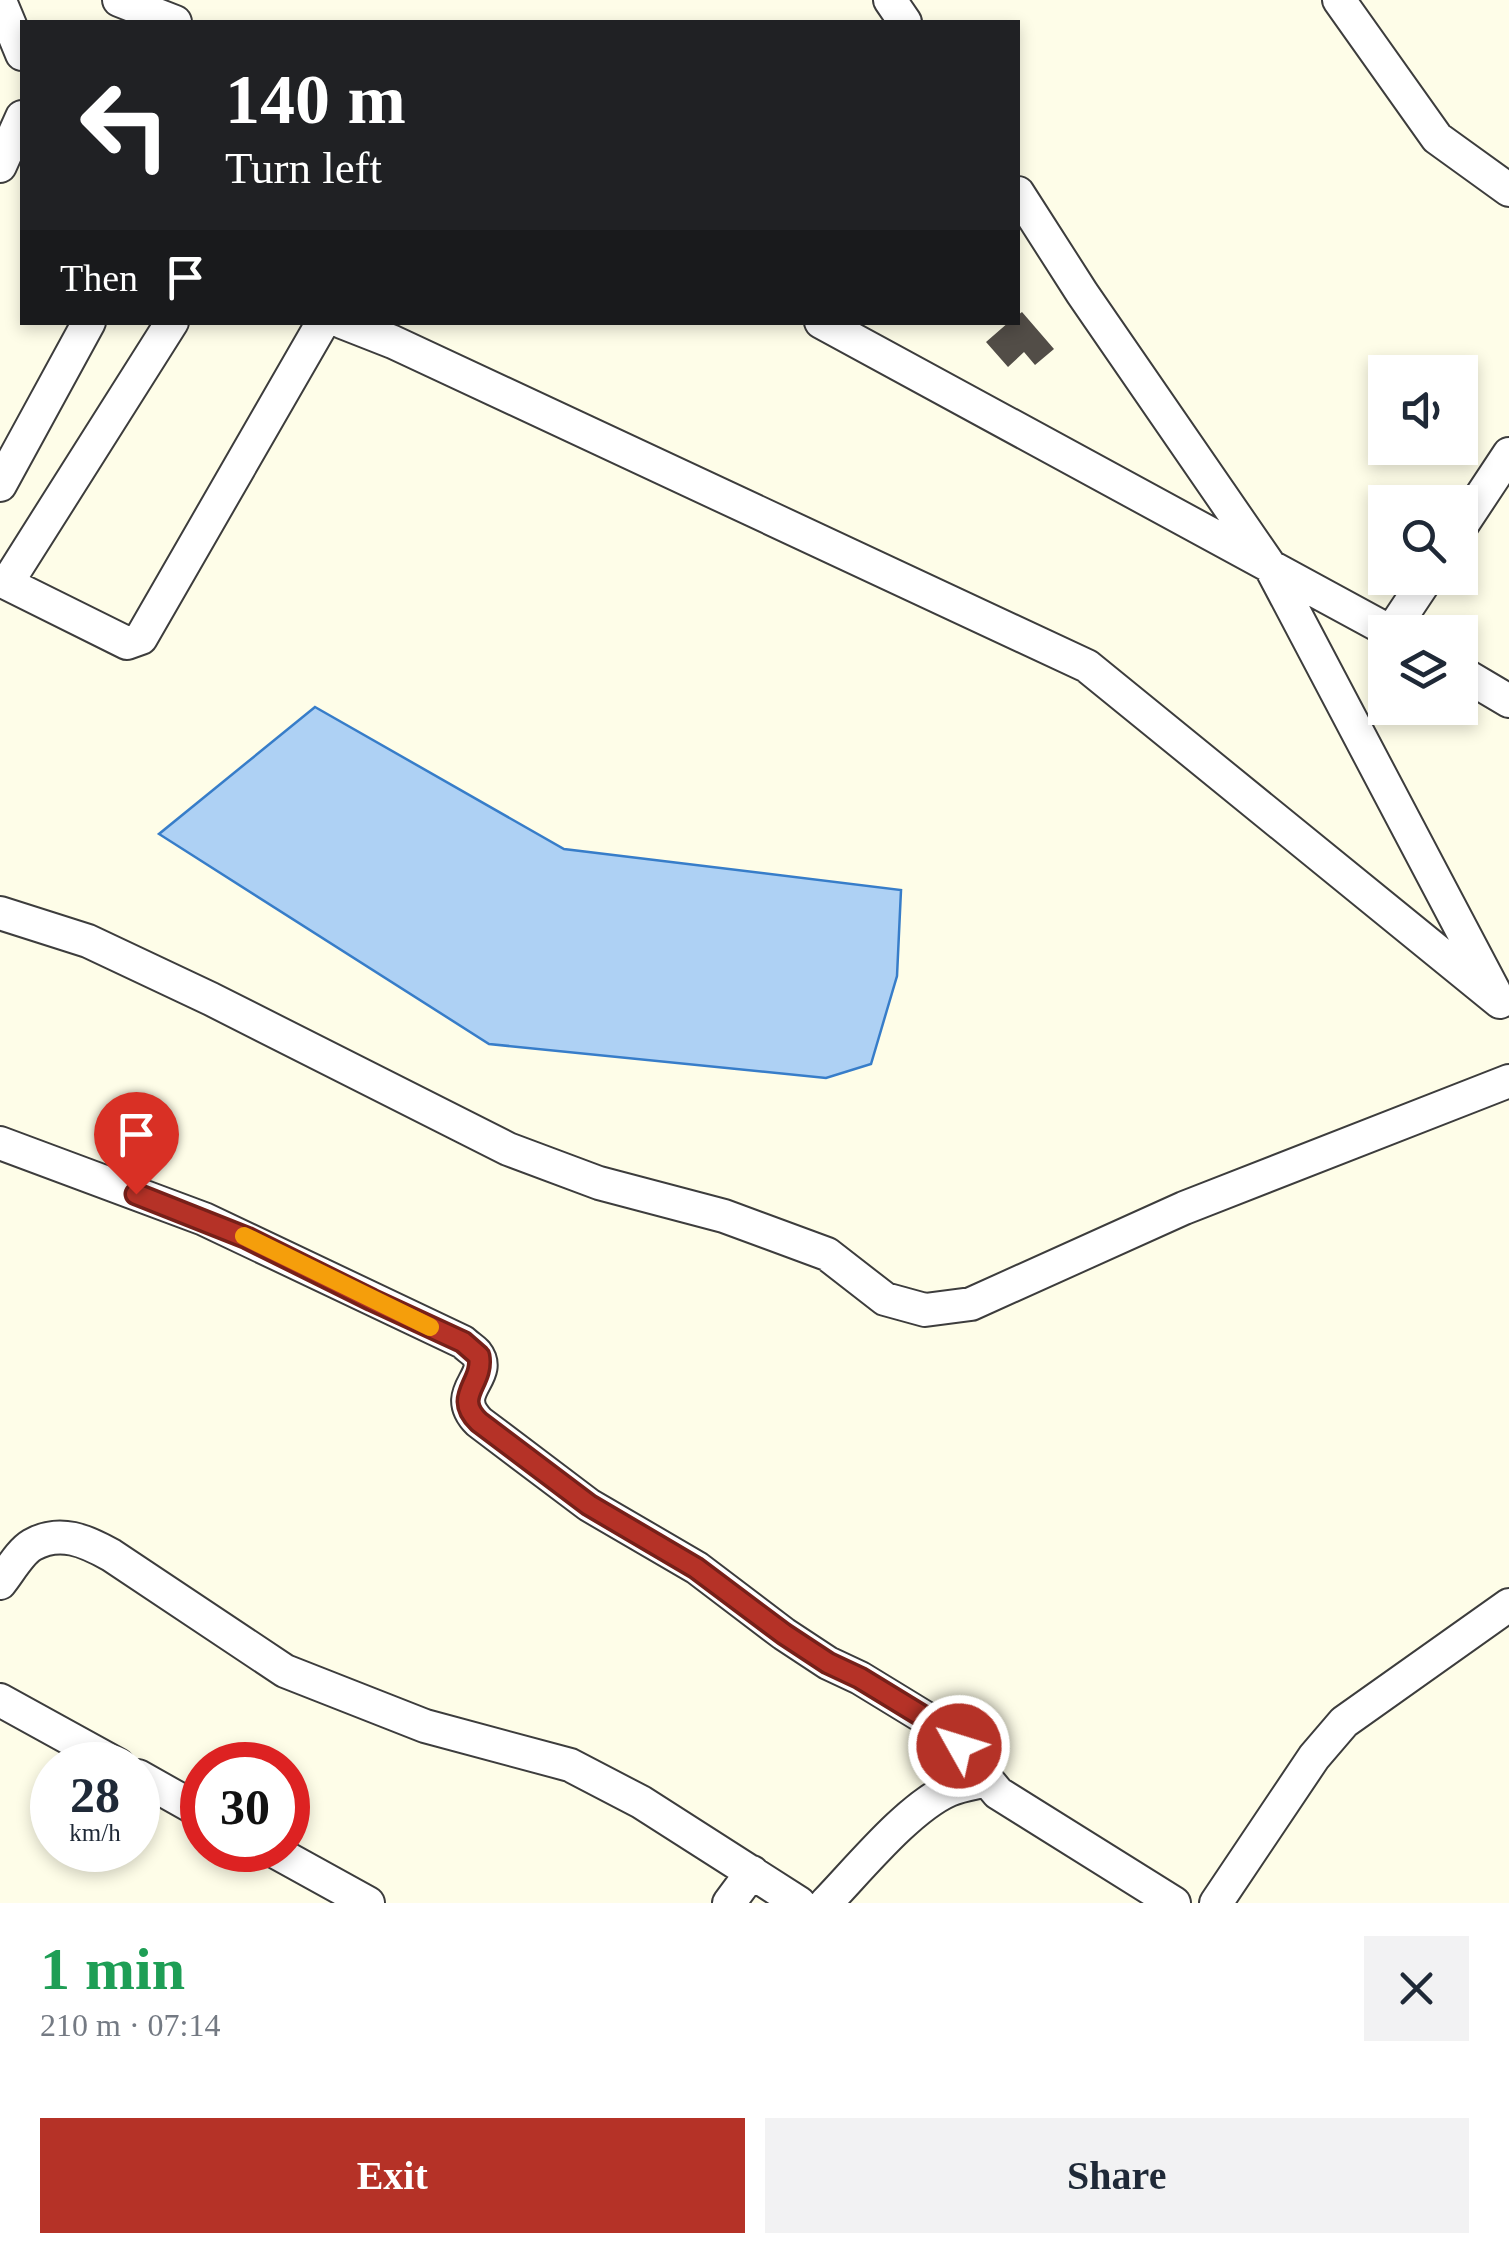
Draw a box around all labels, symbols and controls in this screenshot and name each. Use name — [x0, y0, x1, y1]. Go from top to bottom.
icon: left — [60, 60, 190, 190]
text: 140 m — [225, 61, 406, 138]
text: Turn left — [225, 143, 382, 193]
icon: arrive — [158, 250, 213, 305]
text: Then — [60, 257, 138, 299]
map controls — [1368, 355, 1478, 725]
button: sound — [1368, 355, 1478, 465]
button: search — [1368, 485, 1478, 595]
button: layers — [1368, 615, 1478, 725]
pin — [94, 1092, 179, 1195]
icon: arrive — [109, 1107, 164, 1162]
position arrow — [907, 1694, 1011, 1798]
speed limit sign: 30 — [180, 1742, 310, 1872]
text: 28 — [70, 1767, 120, 1823]
text: km/h — [69, 1819, 121, 1846]
text: 1 min — [40, 1936, 185, 2002]
button: close — [1364, 1936, 1469, 2041]
text: 210 m · 07:14 — [40, 2007, 220, 2043]
button: Exit — [40, 2118, 745, 2233]
button: Share — [765, 2118, 1469, 2233]

